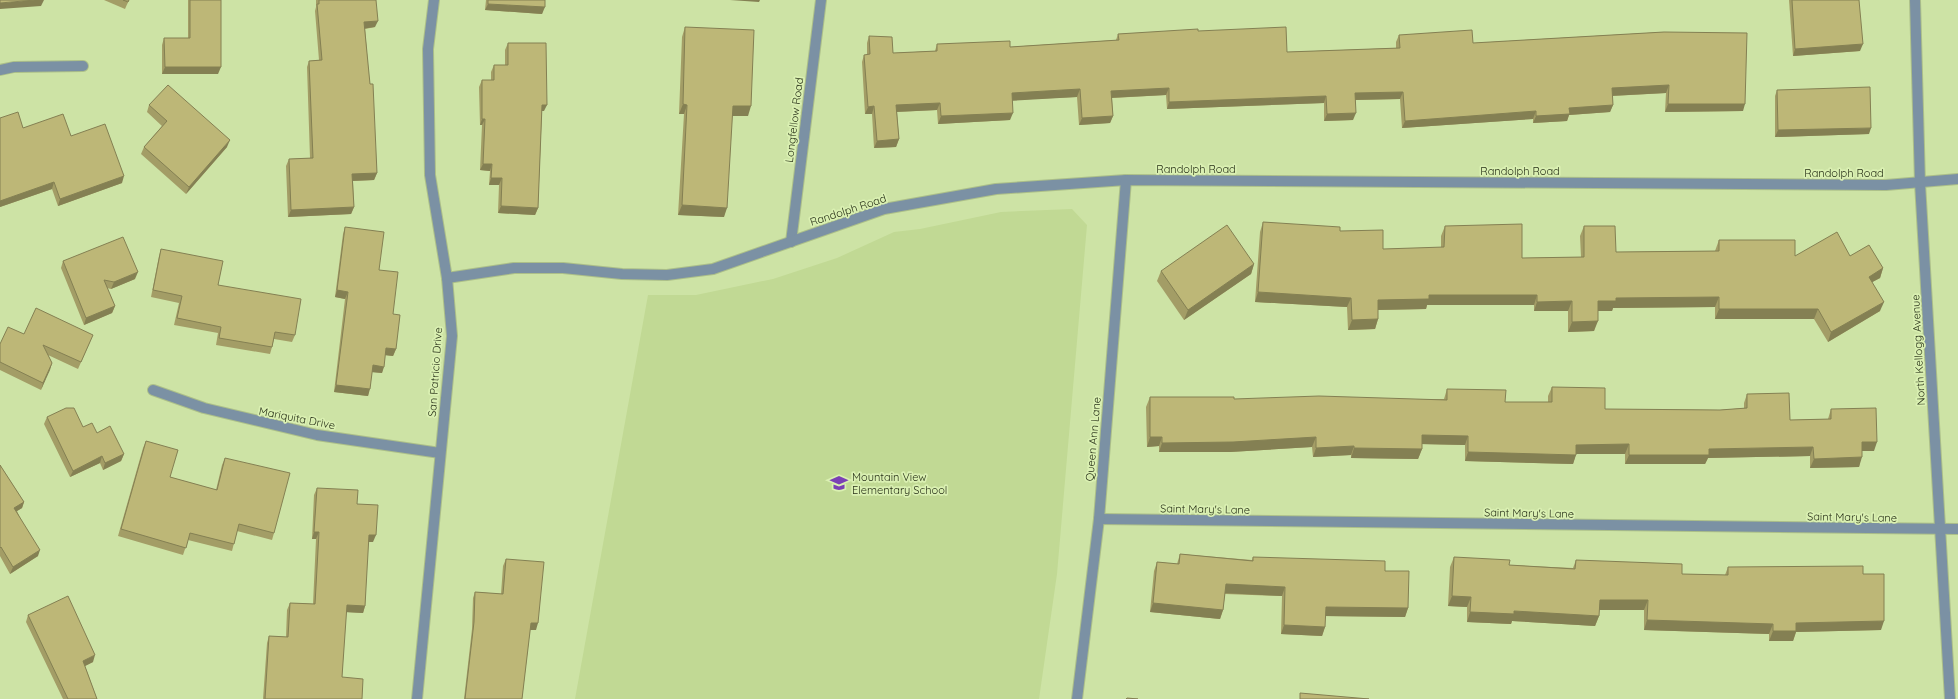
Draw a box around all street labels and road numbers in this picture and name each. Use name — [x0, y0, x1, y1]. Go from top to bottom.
street label: Longfellow Road — [782, 77, 806, 163]
street label: Randolph Road — [1156, 162, 1236, 176]
street label: Randolph Road — [1480, 164, 1560, 178]
street label: Randolph Road — [1804, 166, 1884, 180]
street label: Randolph Road — [808, 191, 888, 229]
street label: North Kellogg Avenue — [1908, 294, 1928, 406]
street label: San Patricio Drive — [425, 327, 445, 417]
street label: Queen Ann Lane — [1082, 396, 1104, 482]
street label: Mariquita Drive — [258, 404, 336, 432]
street label: Saint Mary's Lane — [1160, 501, 1250, 517]
street label: Saint Mary's Lane — [1484, 505, 1574, 521]
street label: Saint Mary's Lane — [1807, 509, 1897, 525]

